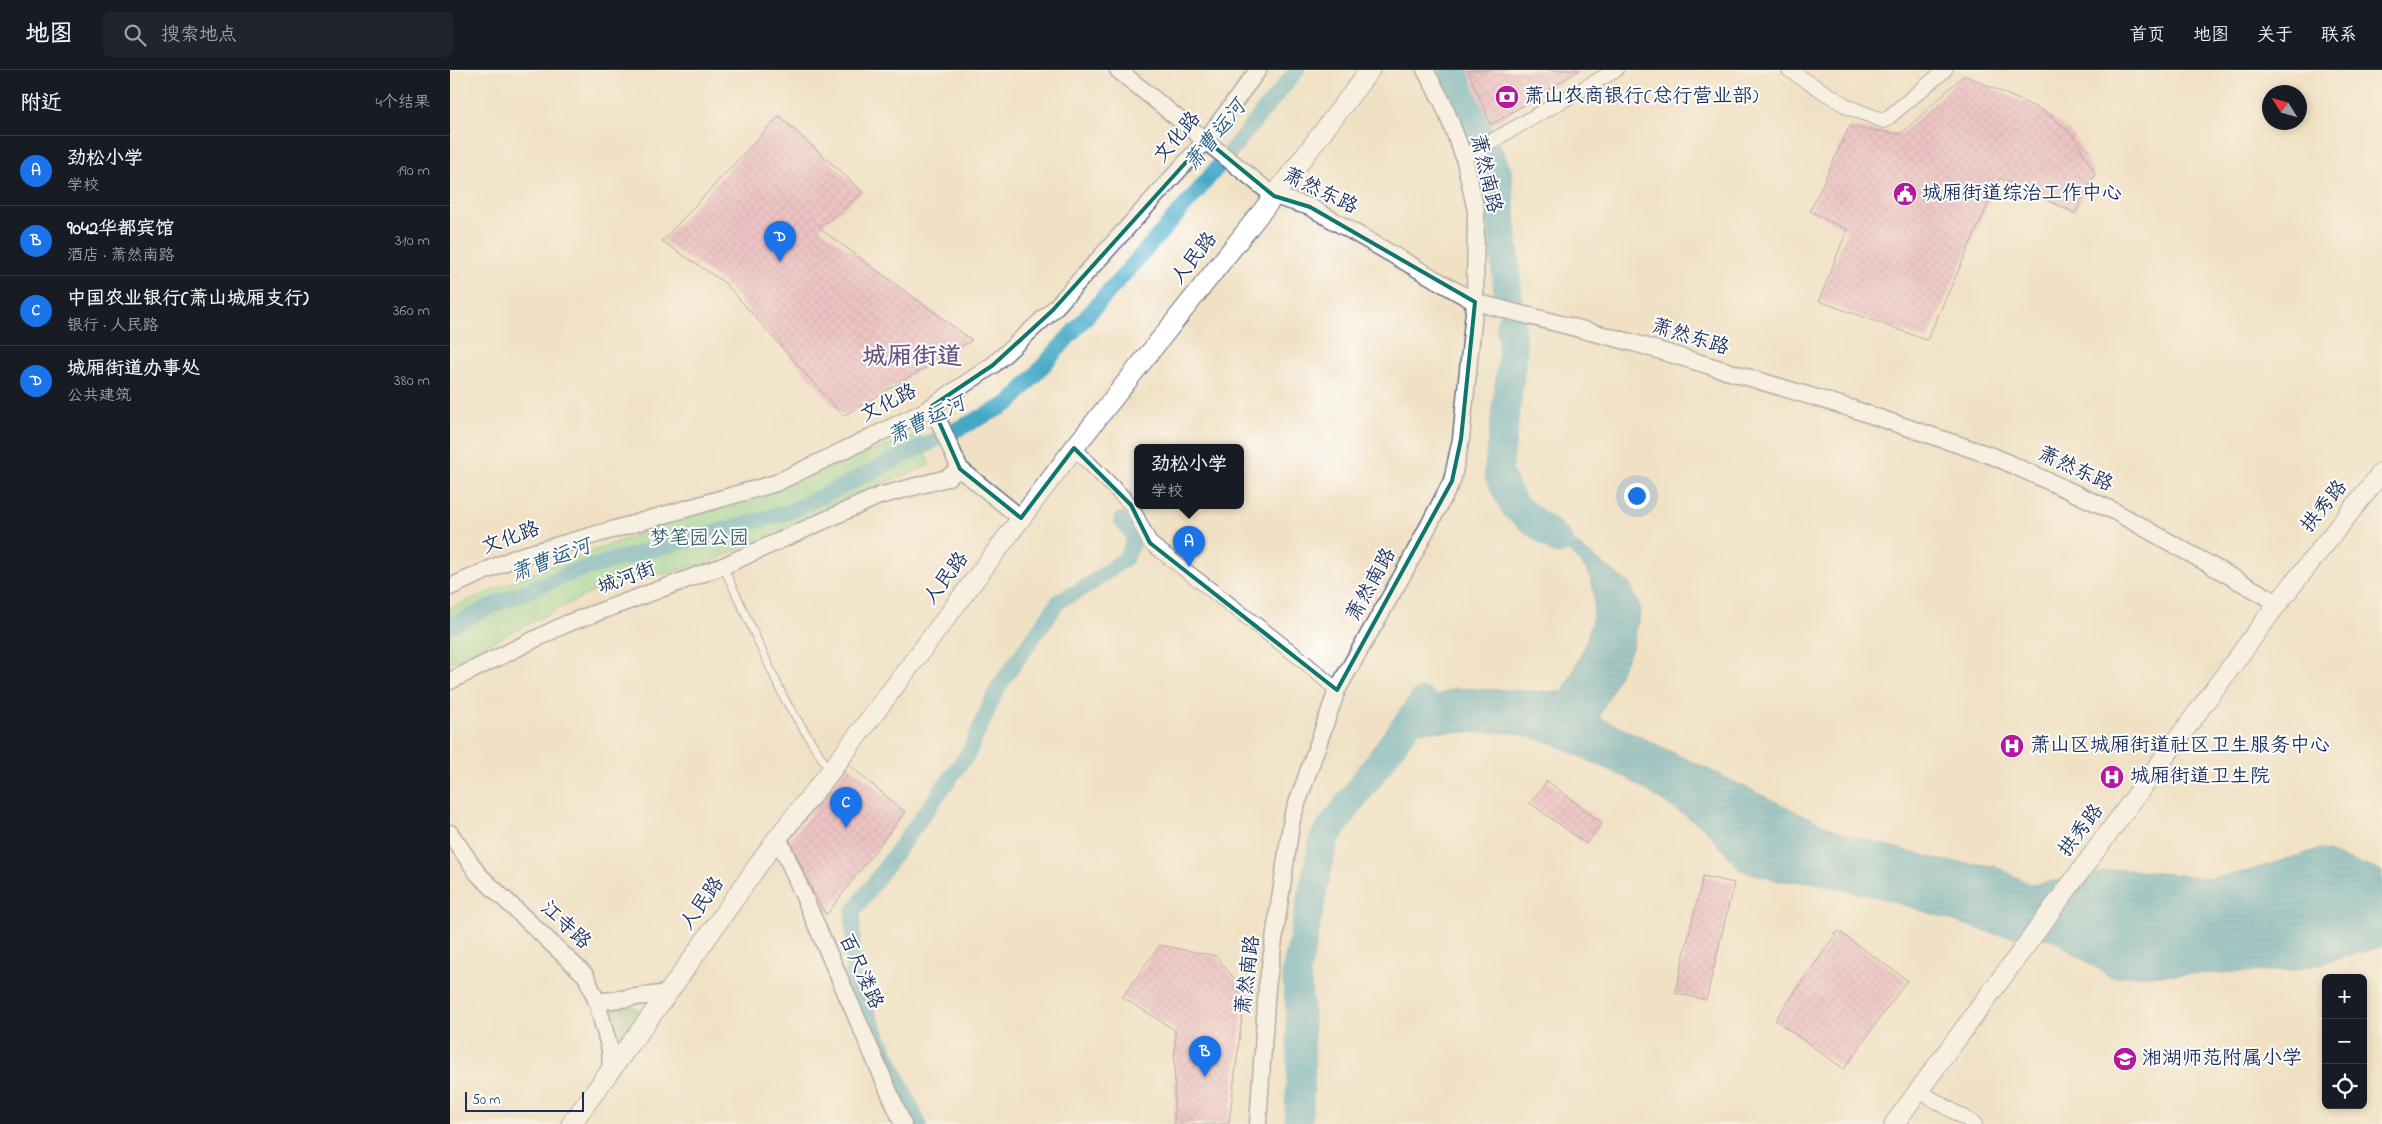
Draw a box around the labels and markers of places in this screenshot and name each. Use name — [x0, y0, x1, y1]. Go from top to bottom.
place label: 萧山农商银行(总行营业部) — [1524, 83, 1758, 112]
bank icon: 萧山农商银行(总行营业部) — [1494, 84, 1520, 110]
place label: 城厢街道综治工作中心 — [1922, 180, 2122, 209]
public building icon: 城厢街道综治工作中心 — [1892, 181, 1918, 207]
pin: D — [764, 221, 796, 262]
pin: A — [1173, 526, 1205, 567]
place label: 萧山区城厢街道社区卫生服务中心 — [2030, 732, 2330, 761]
hospital icon: 萧山区城厢街道社区卫生服务中心 — [1999, 733, 2025, 759]
place label: 城厢街道卫生院 — [2130, 763, 2270, 792]
hospital icon: 城厢街道卫生院 — [2099, 764, 2125, 790]
pin: C — [830, 787, 862, 828]
pin: B — [1189, 1036, 1221, 1077]
place label: 湘湖师范附属小学 — [2142, 1045, 2302, 1074]
school or university icon: 湘湖师范附属小学 — [2112, 1046, 2138, 1072]

